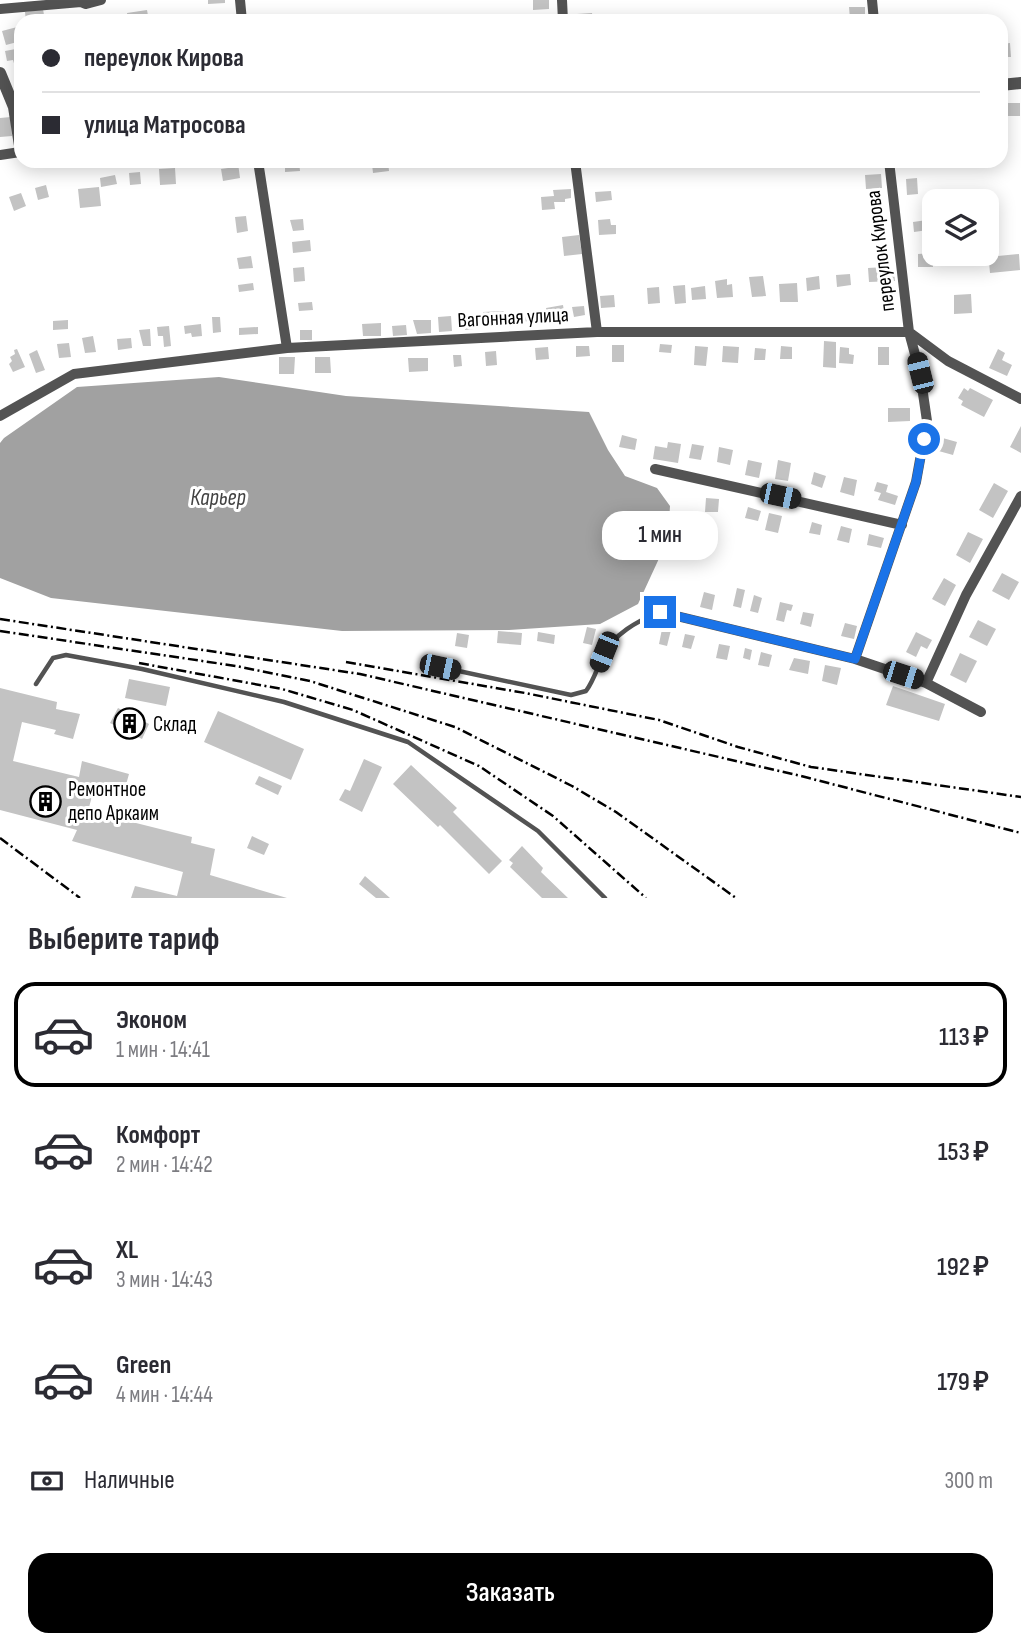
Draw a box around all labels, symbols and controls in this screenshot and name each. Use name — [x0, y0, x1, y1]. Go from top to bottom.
text: переулок Кирова — [84, 43, 244, 74]
text: улица Матросова — [84, 110, 246, 141]
street label: переулок Кирова — [861, 189, 900, 313]
map controls — [922, 189, 999, 266]
button: layers — [922, 189, 999, 266]
street label: Вагонная улица — [457, 302, 569, 333]
car — [905, 350, 936, 396]
route start — [908, 423, 940, 455]
car — [758, 481, 803, 511]
water label: Карьер — [190, 484, 246, 512]
callout: 1 мин — [602, 510, 718, 560]
text: 1 мин — [638, 521, 682, 549]
route end — [644, 596, 676, 628]
car — [587, 629, 622, 675]
car — [418, 652, 463, 682]
car — [880, 659, 927, 691]
building icon: Склад — [113, 707, 147, 741]
place label: Склад — [153, 712, 197, 737]
place label: Ремонтное депо Аркаим — [68, 777, 159, 826]
building icon: Ремонтное депо Аркаим — [28, 784, 62, 818]
text: Выберите тариф — [28, 920, 219, 959]
icon: car — [32, 1003, 95, 1066]
text: Эконом — [116, 1005, 187, 1036]
text: 113 ₽ — [939, 1022, 989, 1053]
text: 1 мин · 14:41 — [116, 1036, 210, 1064]
icon: car — [32, 1118, 95, 1181]
text: Комфорт — [116, 1120, 200, 1151]
text: 153 ₽ — [938, 1137, 989, 1168]
text: 2 мин · 14:42 — [116, 1151, 213, 1179]
icon: car — [32, 1233, 95, 1296]
text: XL — [116, 1235, 138, 1266]
text: 192 ₽ — [937, 1252, 989, 1283]
text: 3 мин · 14:43 — [116, 1266, 213, 1294]
icon: car — [32, 1348, 95, 1411]
text: Green — [116, 1350, 171, 1381]
text: 179 ₽ — [937, 1367, 989, 1398]
text: 4 мин · 14:44 — [116, 1381, 213, 1409]
icon: cash — [28, 1462, 66, 1500]
text: Наличные — [84, 1465, 175, 1496]
text: 300 m — [944, 1467, 993, 1495]
button: Заказать — [28, 1553, 993, 1633]

